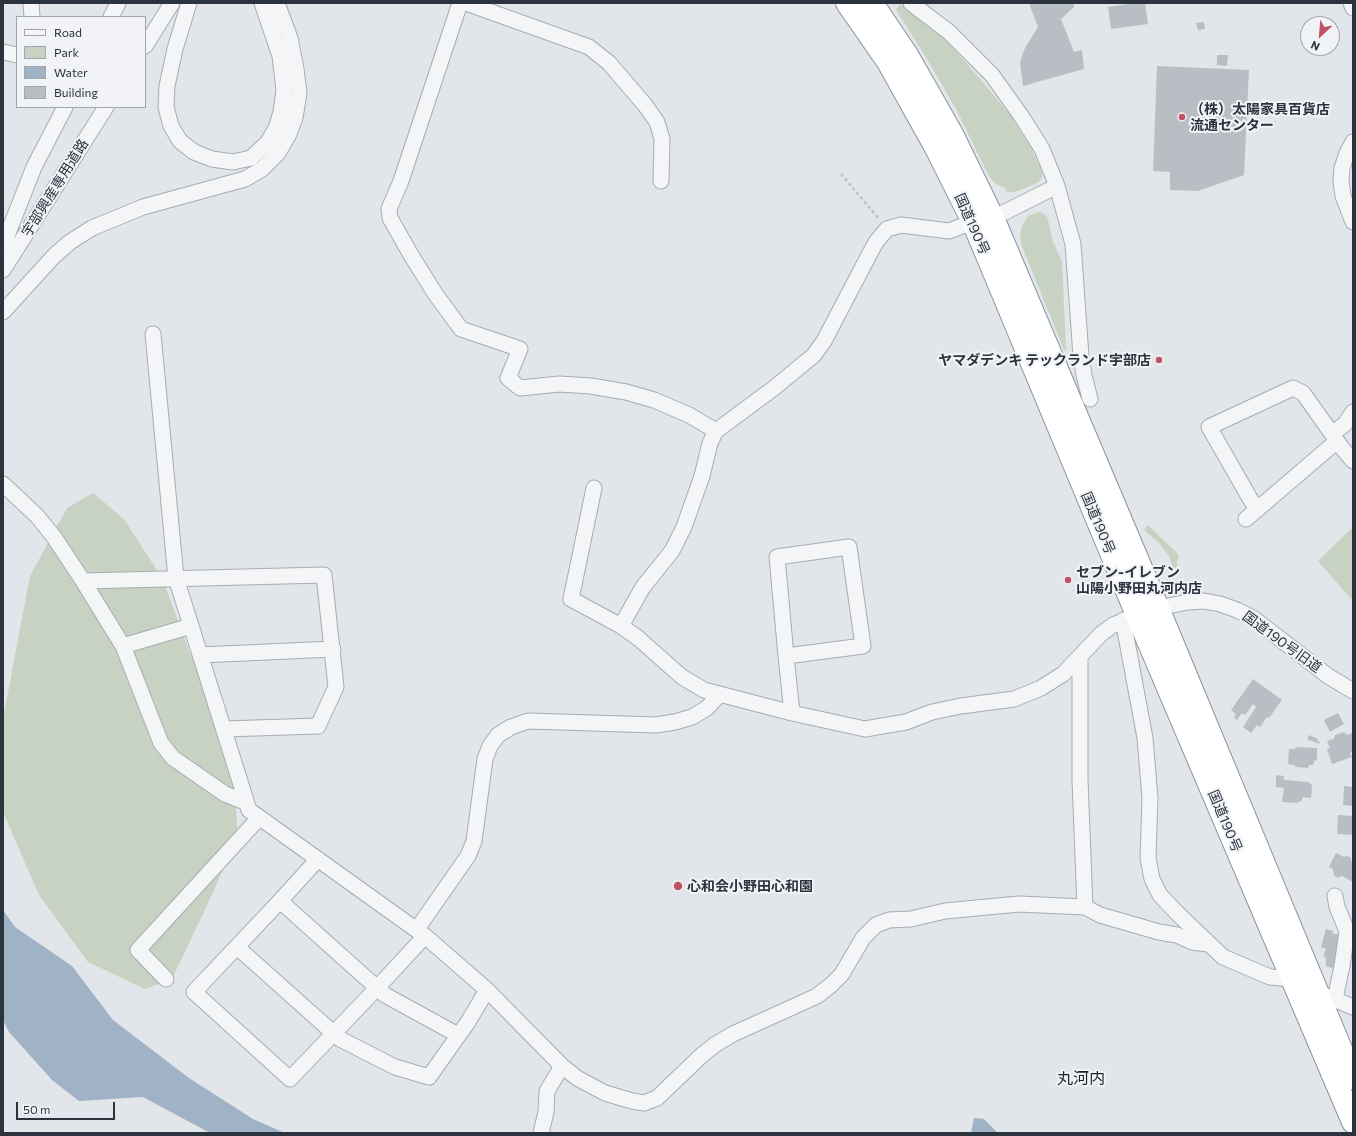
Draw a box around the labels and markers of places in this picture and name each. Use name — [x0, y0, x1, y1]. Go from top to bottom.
place label: （株）太陽家具百貨店 流通センター — [1190, 101, 1330, 134]
marker: （株）太陽家具百貨店 流通センター — [1177, 112, 1187, 122]
place label: ヤマダデンキ テックランド宇部店 — [938, 352, 1151, 368]
marker: ヤマダデンキ テックランド宇部店 — [1154, 355, 1164, 365]
place label: セブン-イレブン 山陽小野田丸河内店 — [1076, 564, 1202, 596]
marker: セブン-イレブン 山陽小野田丸河内店 — [1063, 575, 1073, 585]
place label: 心和会小野田心和園 — [687, 878, 813, 894]
marker: 心和会小野田心和園 — [672, 880, 684, 892]

